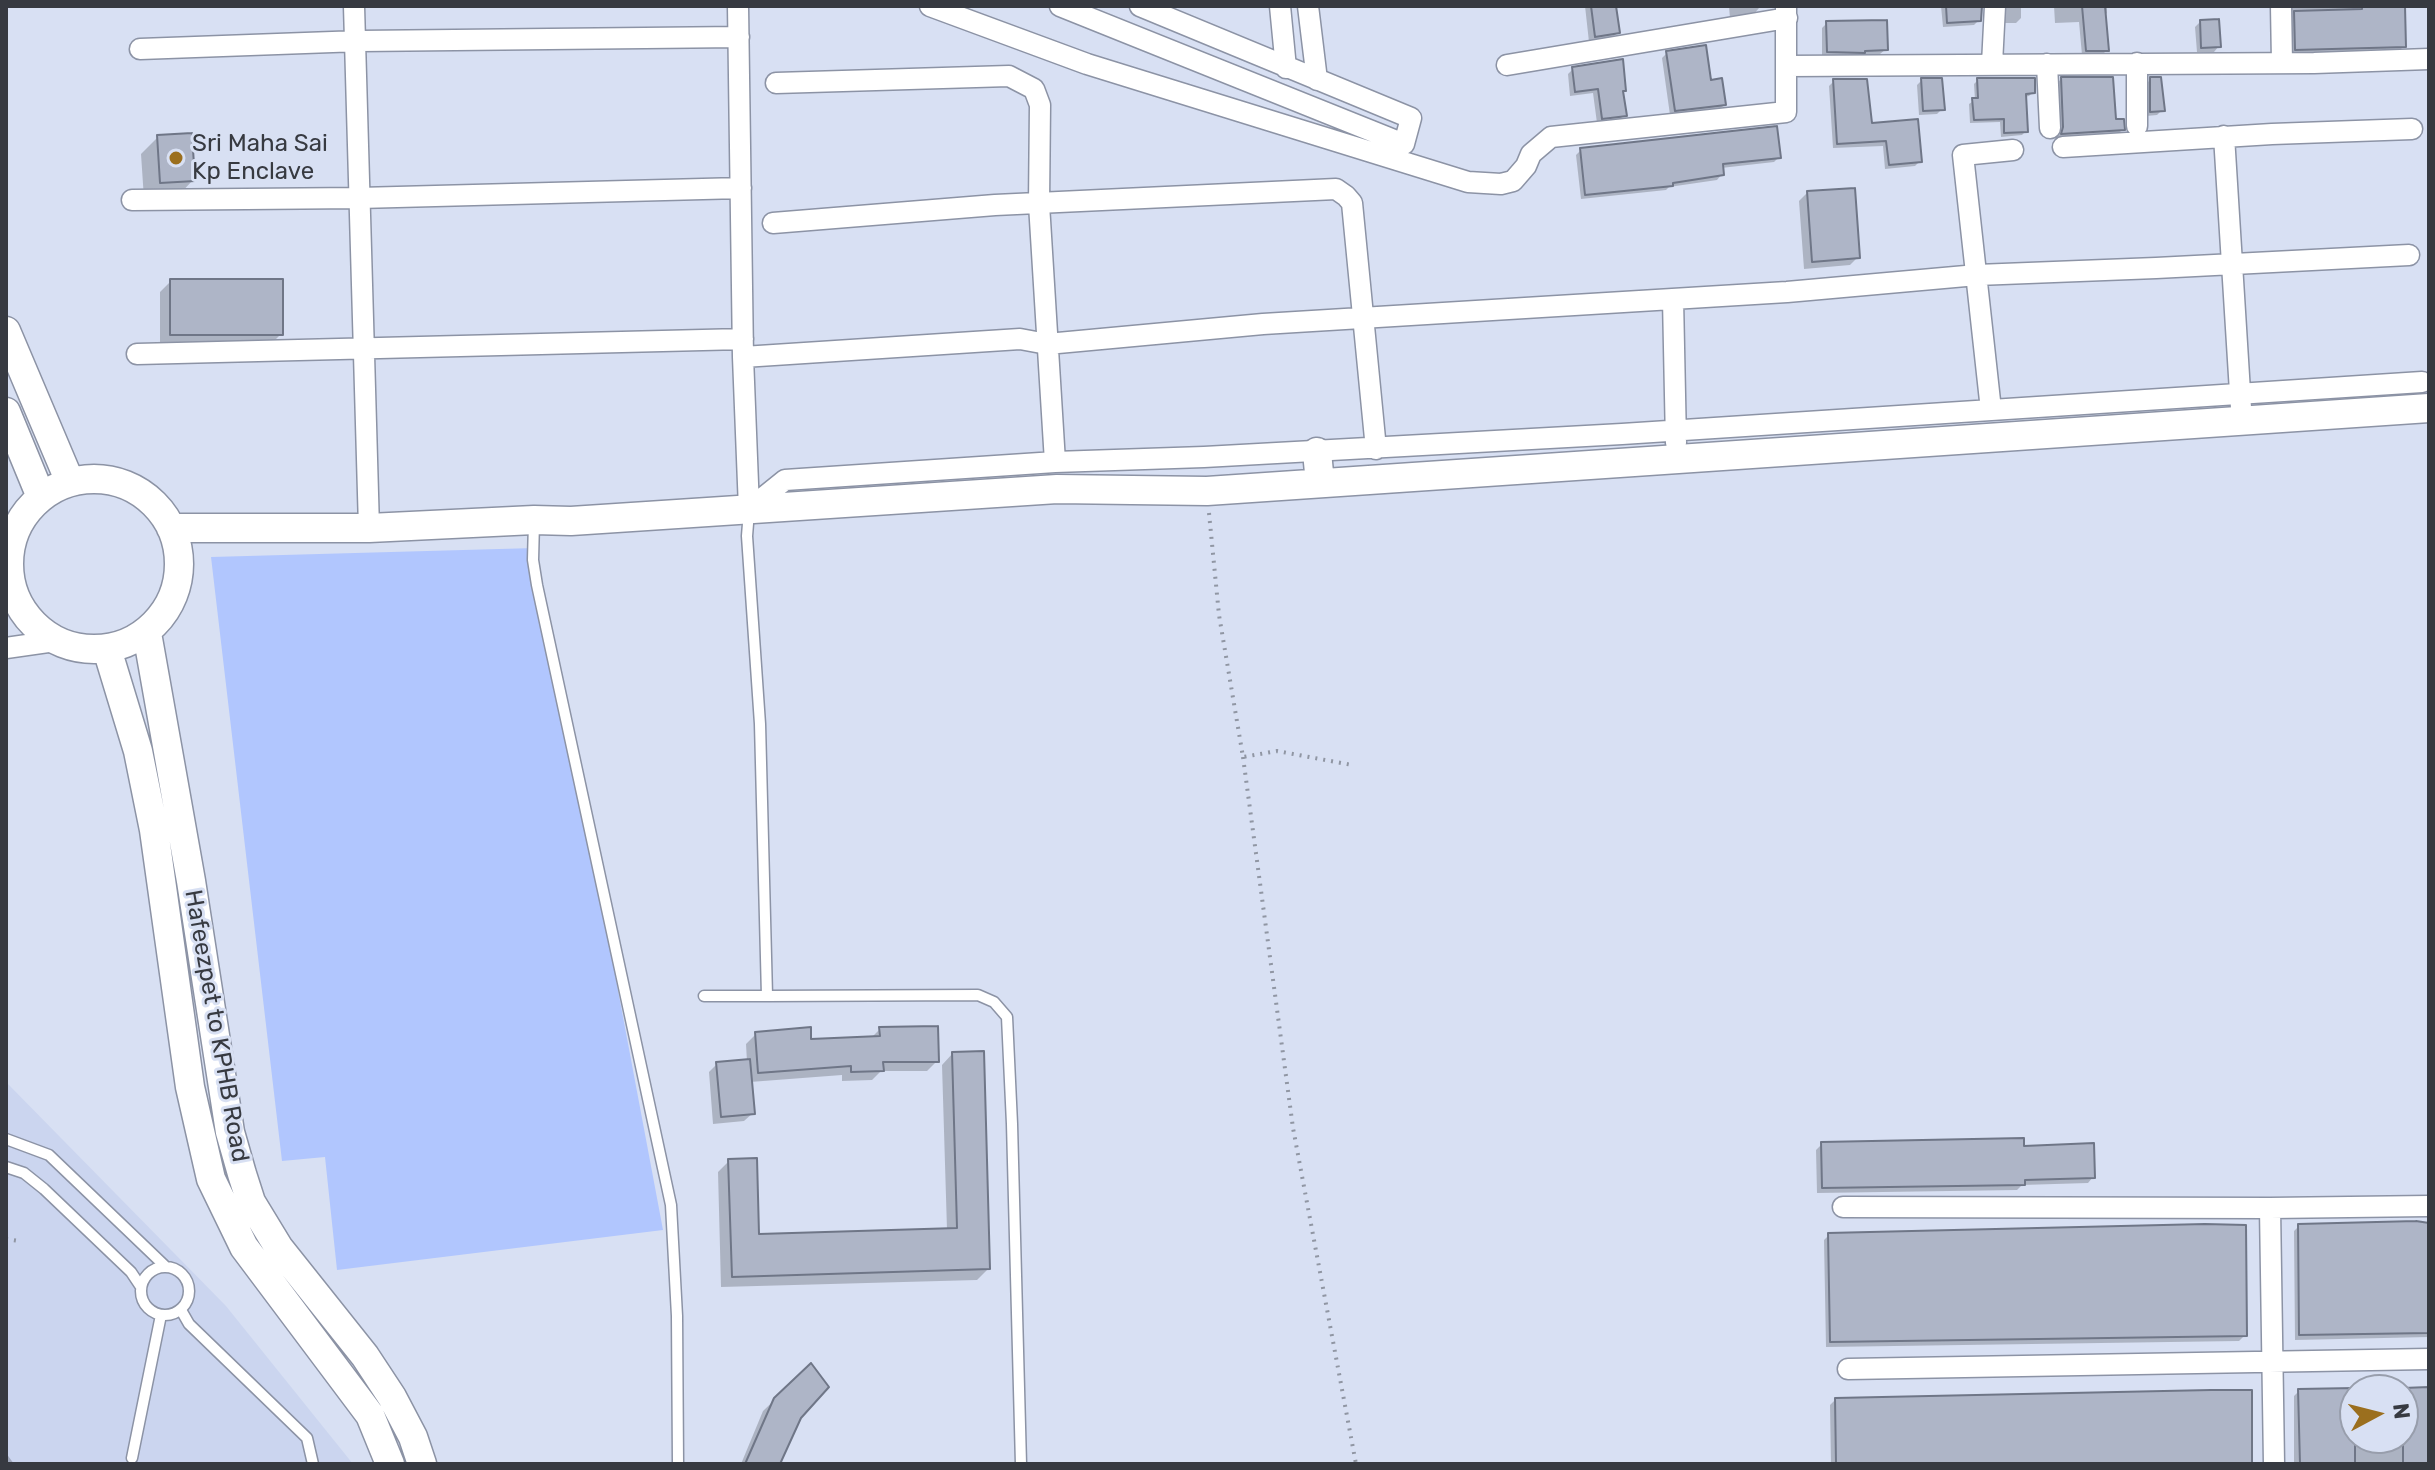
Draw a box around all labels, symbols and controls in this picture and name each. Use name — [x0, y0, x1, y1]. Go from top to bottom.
place label: Sri Maha Sai Kp Enclave — [192, 130, 328, 186]
marker: Sri Maha Sai Kp Enclave — [167, 149, 185, 167]
street label: Hafeezpet to KPHB Road — [178, 888, 254, 1164]
north arrow — [2339, 1374, 2419, 1454]
text: N — [2387, 1402, 2416, 1421]

